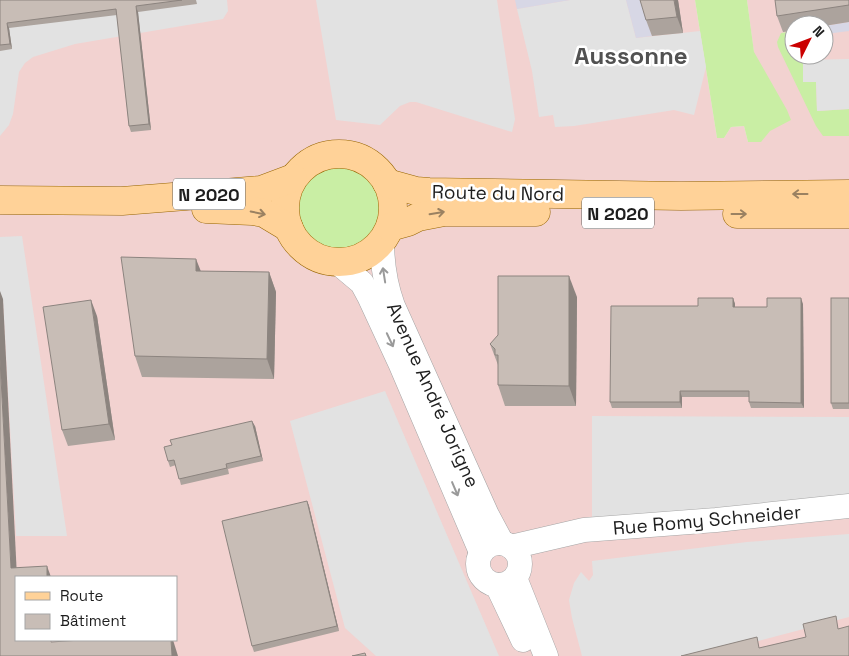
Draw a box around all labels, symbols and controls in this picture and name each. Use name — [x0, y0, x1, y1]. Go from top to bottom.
north arrow — [784, 15, 834, 65]
text: N — [809, 22, 828, 41]
district label: Aussonne — [574, 40, 688, 71]
road number: N 2020 — [173, 178, 245, 210]
street label: Route du Nord — [432, 179, 564, 207]
one-way arrow — [793, 189, 809, 199]
road number: N 2020 — [582, 198, 654, 228]
one-way arrow — [428, 208, 444, 218]
one-way arrow — [249, 209, 265, 218]
one-way arrow — [730, 209, 747, 219]
one-way arrow — [379, 267, 389, 283]
street label: Avenue André Jorigne — [381, 299, 485, 491]
one-way arrow — [385, 332, 395, 347]
one-way arrow — [451, 481, 461, 496]
street label: Rue Romy Schneider — [612, 499, 802, 541]
legend — [15, 576, 178, 641]
text: Route — [60, 586, 104, 605]
text: Bâtiment — [60, 611, 126, 630]

